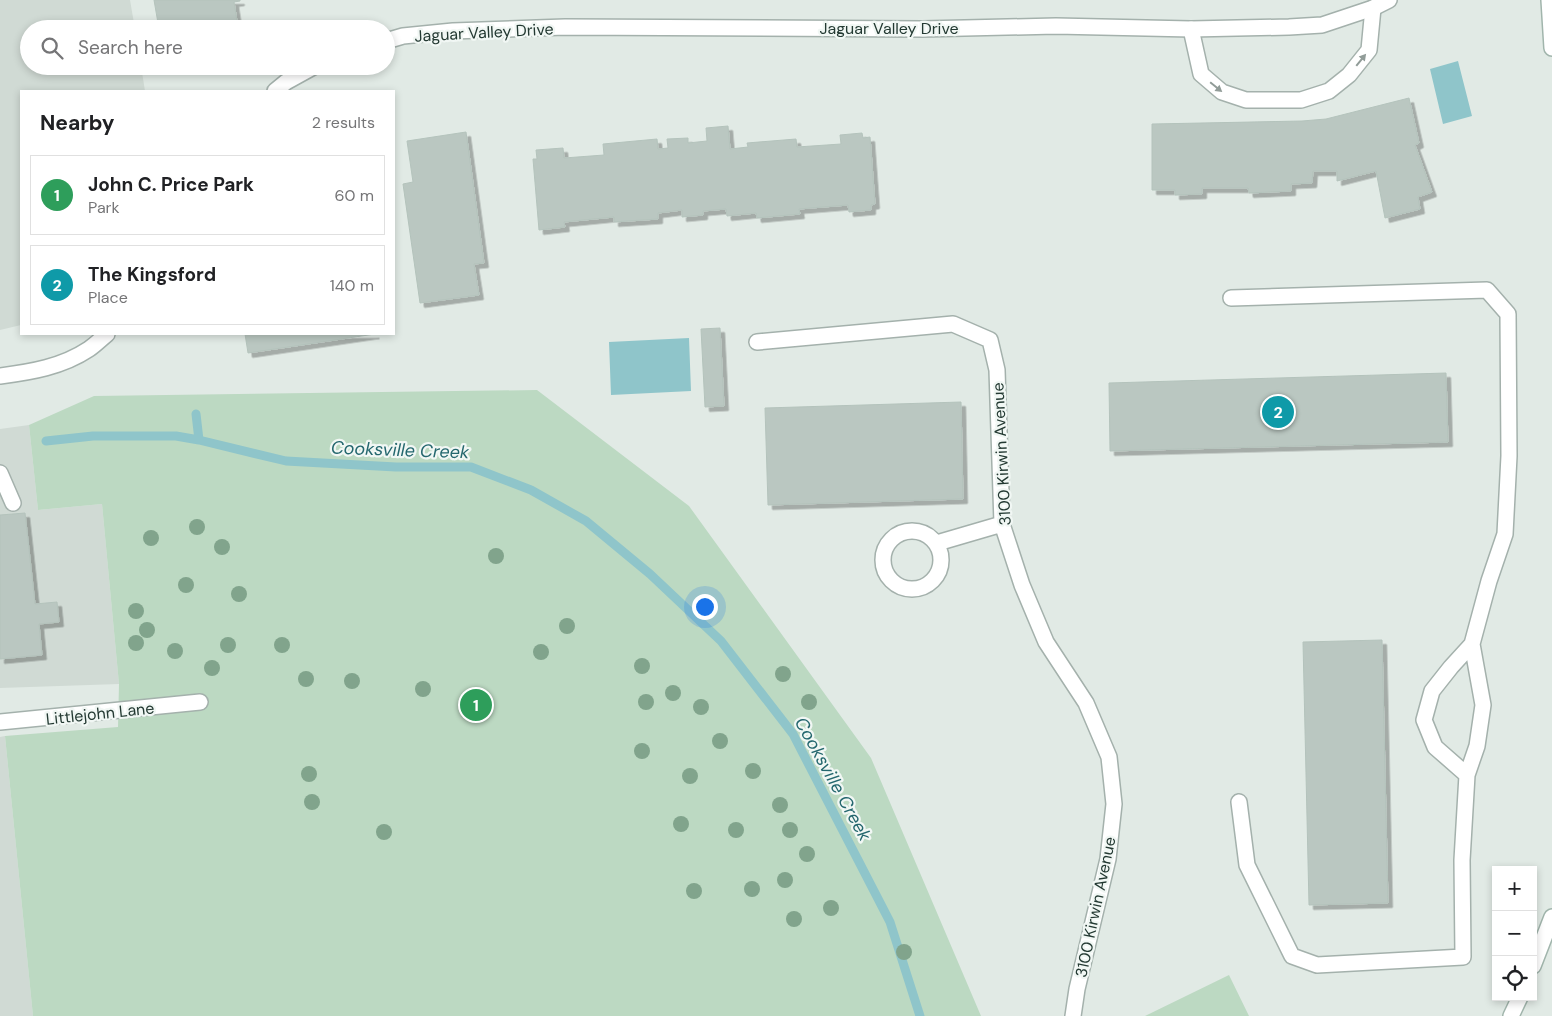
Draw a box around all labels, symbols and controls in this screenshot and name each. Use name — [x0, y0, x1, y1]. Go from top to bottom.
street label: Jaguar Valley Drive — [414, 18, 554, 47]
street label: Jaguar Valley Drive — [819, 18, 959, 39]
search box — [20, 20, 395, 75]
icon: search — [38, 34, 66, 62]
text: Search here — [78, 35, 183, 60]
one-way arrow — [1355, 54, 1366, 67]
one-way arrow — [1209, 81, 1222, 92]
text: Nearby — [40, 109, 114, 137]
text: 2 results — [312, 112, 375, 133]
text: John C. Price Park — [88, 172, 254, 197]
text: 1 — [54, 185, 60, 206]
text: 60 m — [334, 185, 374, 206]
text: Park — [88, 197, 120, 218]
text: The Kingsford — [88, 262, 216, 287]
text: 2 — [52, 275, 62, 296]
text: 140 m — [330, 275, 374, 296]
text: Place — [88, 287, 128, 308]
street label: 3100 Kirwin Avenue — [987, 382, 1016, 526]
pin: 2 — [1262, 393, 1294, 431]
water label: Cooksville Creek — [330, 436, 470, 464]
your location — [692, 594, 718, 620]
pin: 1 — [460, 686, 492, 724]
street label: Littlejohn Lane — [45, 697, 155, 730]
water label: Cooksville Creek — [789, 713, 877, 846]
street label: 3100 Kirwin Avenue — [1070, 835, 1121, 979]
map controls — [1492, 866, 1537, 1001]
button: + — [1492, 866, 1537, 911]
button: − — [1492, 911, 1537, 956]
button: locate — [1492, 956, 1537, 1001]

